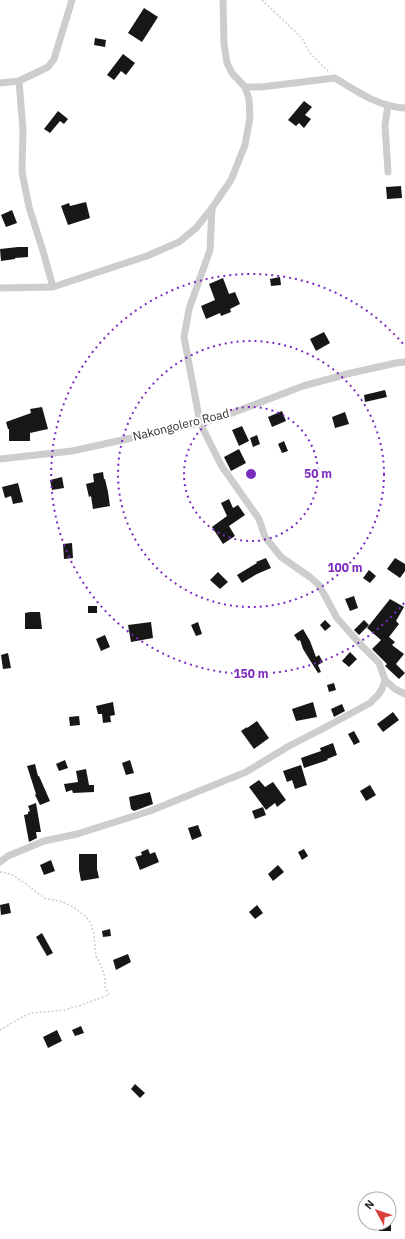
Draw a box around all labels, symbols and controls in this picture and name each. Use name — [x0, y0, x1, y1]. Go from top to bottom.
street label: Nakongolero Road — [131, 405, 231, 444]
text: 50 m — [304, 466, 332, 481]
centre of rings — [244, 467, 258, 481]
text: 100 m — [327, 560, 363, 575]
text: 150 m — [233, 666, 269, 681]
north arrow — [357, 1191, 397, 1231]
text: N — [361, 1197, 377, 1212]

